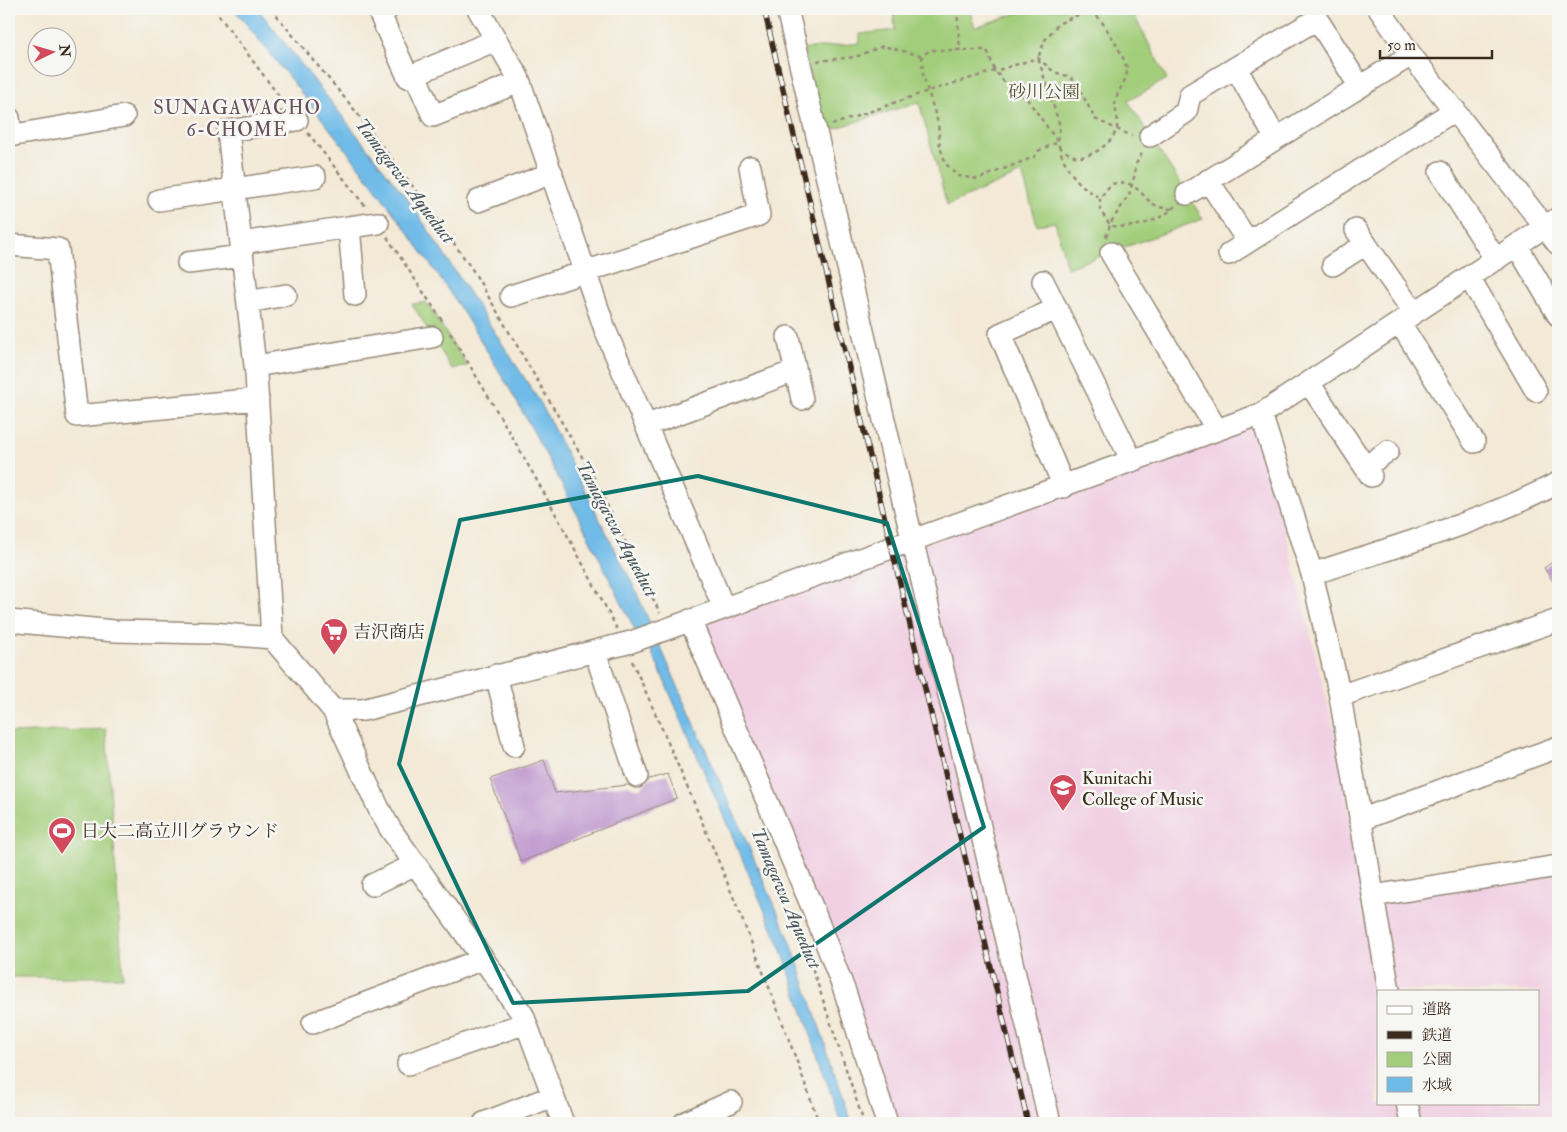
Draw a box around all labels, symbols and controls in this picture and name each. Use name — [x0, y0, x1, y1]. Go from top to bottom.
north arrow — [28, 28, 78, 78]
scale bar — [1380, 28, 1492, 60]
text: 50 m — [1387, 36, 1416, 55]
text: N — [55, 43, 74, 58]
park label: 砂川公園 — [1008, 81, 1080, 104]
district label: SUNAGAWACHO 6-CHOME — [153, 96, 321, 142]
water label: Tamagawa Aqueduct — [350, 113, 461, 250]
water label: Tamagawa Aqueduct — [571, 457, 664, 603]
supermarket icon: 吉沢商店 — [319, 617, 349, 656]
place label: 吉沢商店 — [353, 621, 425, 644]
place label: Kunitachi College of Music — [1082, 767, 1203, 811]
school or university icon: Kunitachi College of Music — [1048, 773, 1078, 812]
sports icon: 日大二高立川グラウンド — [47, 816, 77, 855]
place label: 日大二高立川グラウンド — [81, 820, 279, 843]
water label: Tamagawa Aqueduct — [745, 824, 827, 974]
legend — [1377, 990, 1540, 1104]
text: 道路 — [1422, 1000, 1452, 1019]
text: 鉄道 — [1422, 1026, 1452, 1045]
text: 公園 — [1422, 1050, 1452, 1069]
text: 水域 — [1422, 1076, 1452, 1095]

